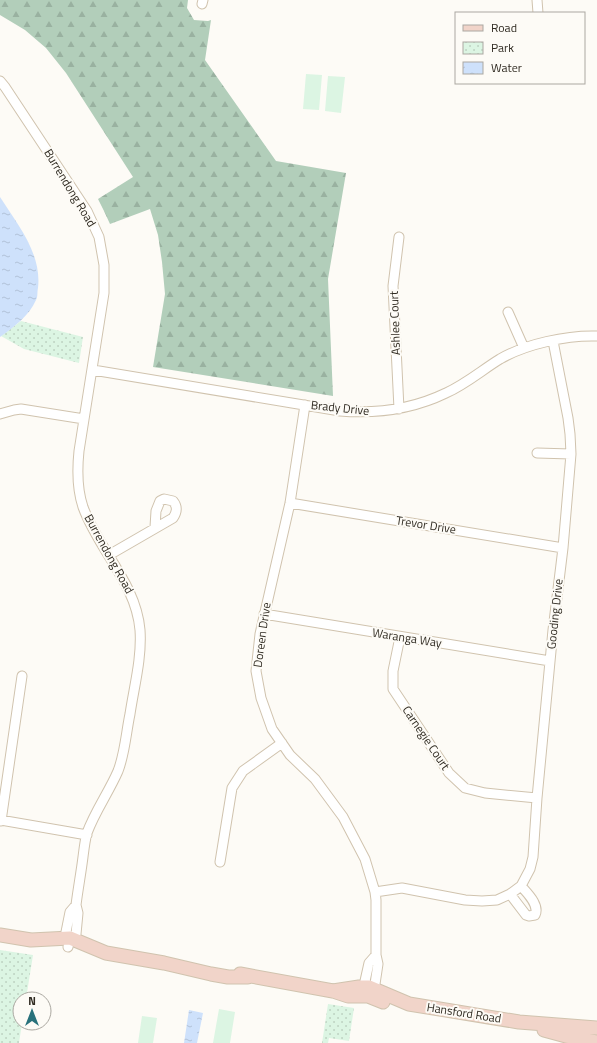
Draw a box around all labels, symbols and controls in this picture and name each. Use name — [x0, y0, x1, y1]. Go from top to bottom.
legend — [455, 12, 585, 84]
text: Road — [491, 18, 517, 37]
text: Park — [491, 38, 514, 57]
text: Water — [491, 58, 522, 77]
street label: Burrendong Road — [40, 145, 101, 231]
street label: Ashlee Court — [384, 290, 405, 355]
street label: Brady Drive — [310, 395, 370, 420]
street label: Trevor Drive — [395, 510, 457, 539]
street label: Burrendong Road — [80, 511, 139, 597]
street label: Gooding Drive — [541, 578, 568, 650]
street label: Doreen Drive — [248, 601, 275, 669]
street label: Waranga Way — [371, 623, 443, 652]
street label: Carnegie Court — [398, 702, 455, 774]
north arrow — [12, 991, 52, 1031]
text: N — [28, 993, 36, 1009]
street label: Hansford Road — [425, 997, 503, 1028]

